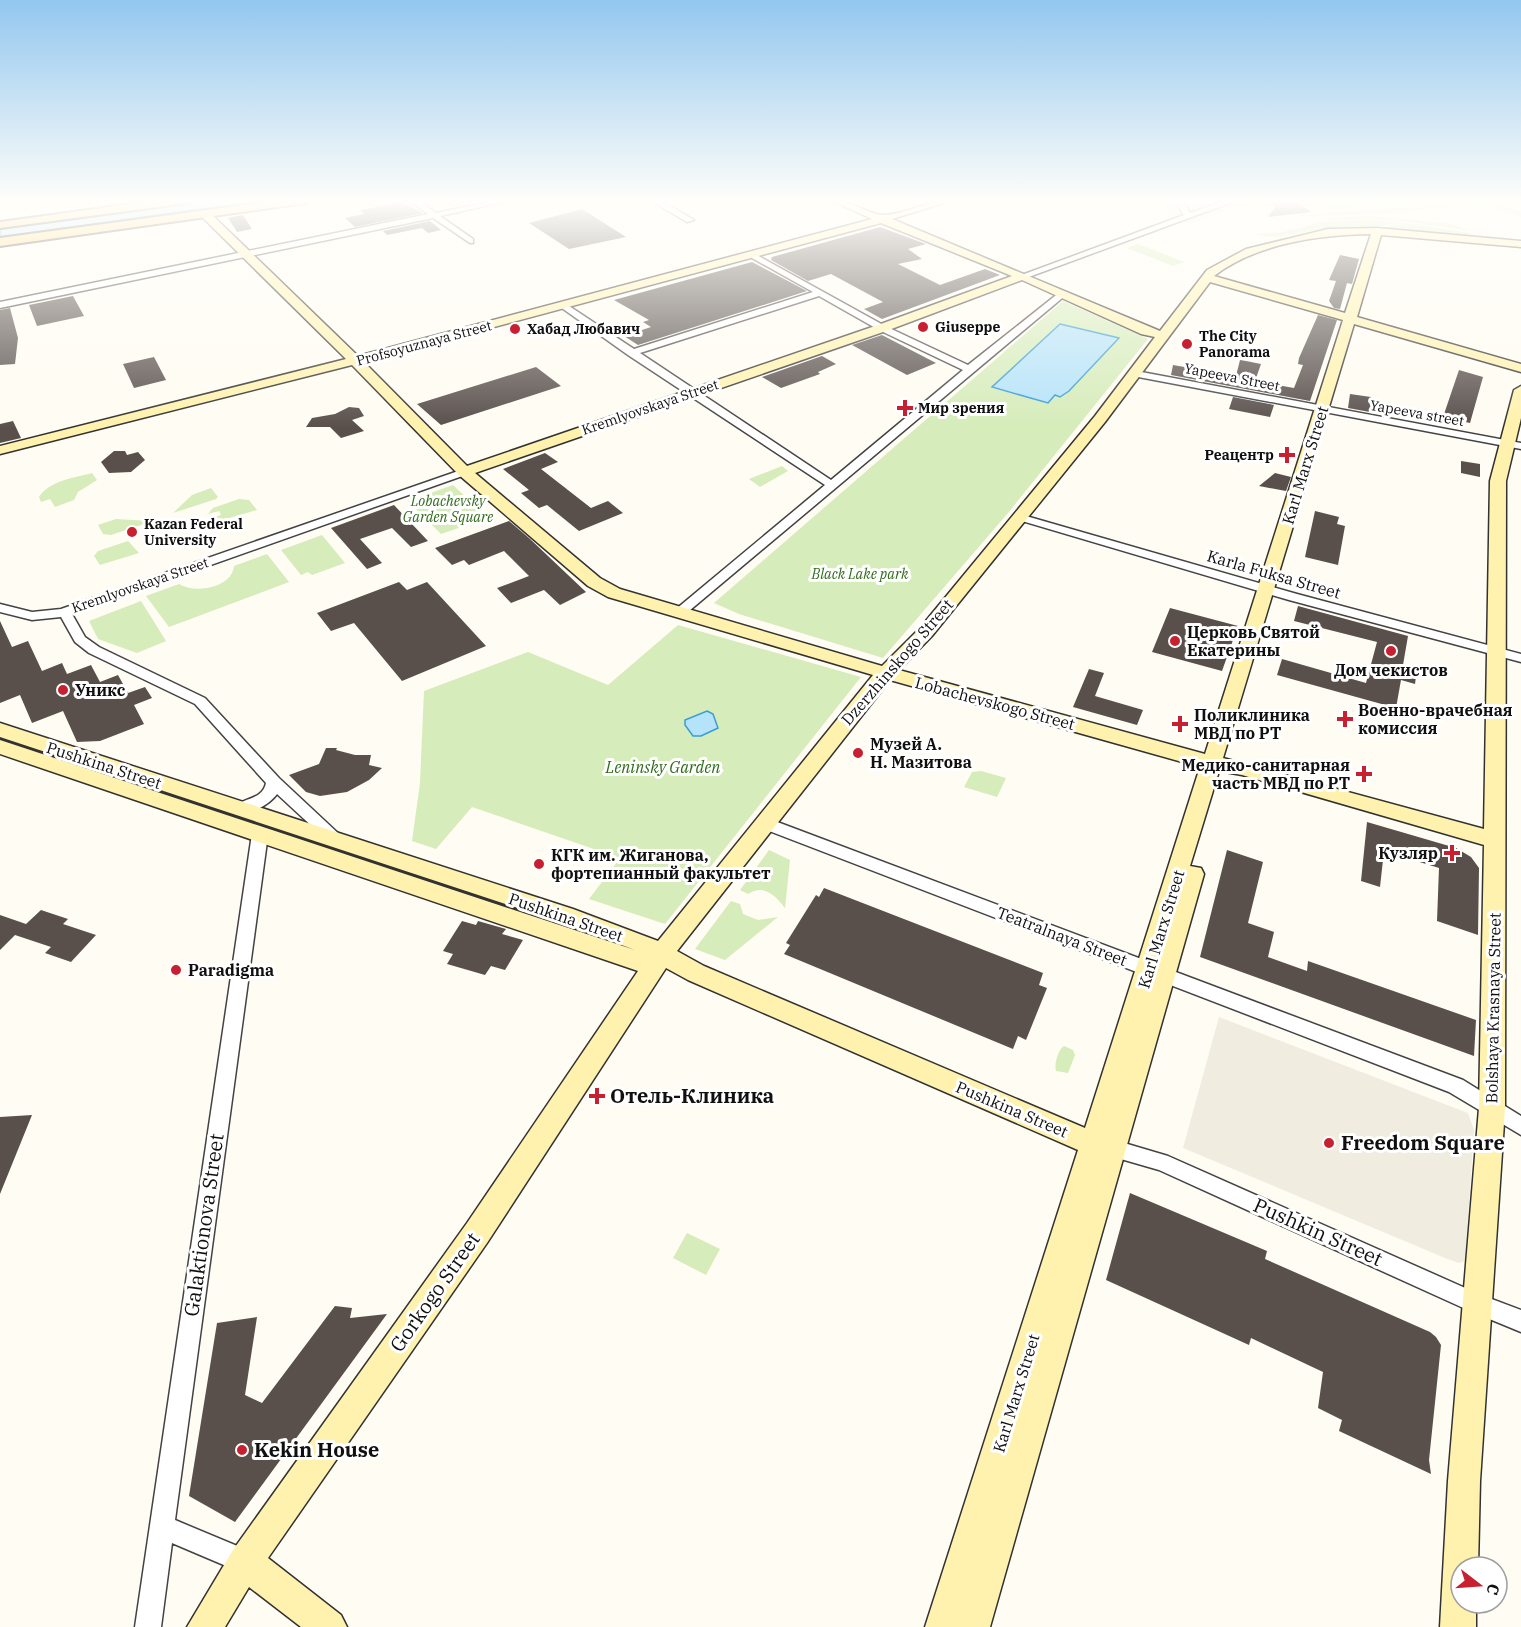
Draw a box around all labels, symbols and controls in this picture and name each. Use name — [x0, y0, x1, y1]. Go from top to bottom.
street label: Profsoyuznaya Street — [354, 316, 494, 370]
place label: Giuseppe — [935, 318, 1000, 336]
place label: Хабад Любавич — [527, 320, 640, 338]
marker: Giuseppe — [916, 320, 930, 334]
marker: Хабад Любавич — [508, 322, 522, 336]
place label: The City Panorama — [1199, 327, 1270, 361]
marker: The City Panorama — [1180, 337, 1194, 351]
street label: Yapeeva Street — [1183, 359, 1281, 395]
street label: Kremlyovskaya Street — [579, 375, 721, 439]
street label: Yapeeva street — [1369, 396, 1466, 430]
marker: Мир зрения — [896, 399, 914, 417]
place label: Мир зрения — [918, 399, 1005, 417]
street label: Karl Marx Street — [1277, 403, 1333, 527]
place label: Реацентр — [1205, 446, 1274, 464]
marker: Реацентр — [1278, 446, 1296, 464]
park label: Lobachevsky Garden Square — [403, 492, 494, 526]
place label: Kazan Federal University — [144, 515, 243, 549]
marker: Kazan Federal University — [125, 525, 139, 539]
street label: Karla Fuksa Street — [1205, 545, 1344, 603]
street label: Kremlyovskaya Street — [69, 553, 211, 617]
park label: Black Lake park — [811, 565, 909, 583]
street label: Dzerzhinskogo Street — [837, 595, 957, 729]
place label: Церковь Святой Екатерины — [1187, 622, 1320, 660]
marker: Церковь Святой Екатерины — [1168, 634, 1182, 648]
marker: Дом чекистов — [1384, 644, 1398, 658]
place label: Дом чекистов — [1334, 660, 1448, 680]
street label: Lobachevskogo Street — [913, 672, 1077, 734]
place label: Уникс — [75, 680, 126, 700]
marker: Уникс — [56, 683, 70, 697]
place label: Военно-врачебная комиссия — [1358, 700, 1513, 738]
place label: Поликлиника МВД по РТ — [1194, 705, 1310, 743]
marker: Военно-врачебная комиссия — [1336, 710, 1354, 728]
marker: Поликлиника МВД по РТ — [1171, 715, 1189, 733]
place label: Музей А. Н. Мазитова — [870, 734, 972, 772]
street label: Pushkina Street — [44, 737, 164, 793]
marker: Музей А. Н. Мазитова — [851, 746, 865, 760]
place label: Медико-санитарная часть МВД по РТ — [1181, 755, 1350, 793]
park label: Leninsky Garden — [605, 757, 720, 777]
marker: Медико-санитарная часть МВД по РТ — [1355, 765, 1373, 783]
place label: Кузляр — [1378, 843, 1438, 863]
marker: Кузляр — [1443, 844, 1461, 862]
place label: КГК им. Жиганова, фортепианный факультет — [551, 845, 771, 883]
marker: КГК им. Жиганова, фортепианный факультет — [532, 857, 546, 871]
street label: Karl Marx Street — [1133, 867, 1189, 991]
street label: Pushkina Street — [506, 888, 626, 946]
street label: Teatralnaya Street — [994, 902, 1130, 970]
street label: Bolshaya Krasnaya Street — [1481, 912, 1505, 1104]
place label: Paradigma — [188, 960, 274, 980]
marker: Paradigma — [169, 963, 183, 977]
street label: Pushkina Street — [953, 1076, 1071, 1142]
place label: Отель-Клиника — [610, 1082, 774, 1109]
marker: Отель-Клиника — [588, 1087, 606, 1105]
place label: Freedom Square — [1341, 1129, 1505, 1156]
street label: Galaktionova Street — [177, 1132, 230, 1318]
marker: Freedom Square — [1322, 1136, 1336, 1150]
street label: Pushkin Street — [1249, 1191, 1387, 1272]
street label: Gorkogo Street — [383, 1227, 486, 1357]
street label: Karl Marx Street — [988, 1331, 1044, 1455]
place label: Kekin House — [254, 1436, 379, 1463]
marker: Kekin House — [235, 1443, 249, 1457]
north arrow — [1449, 1555, 1509, 1615]
text: С — [1482, 1581, 1504, 1597]

